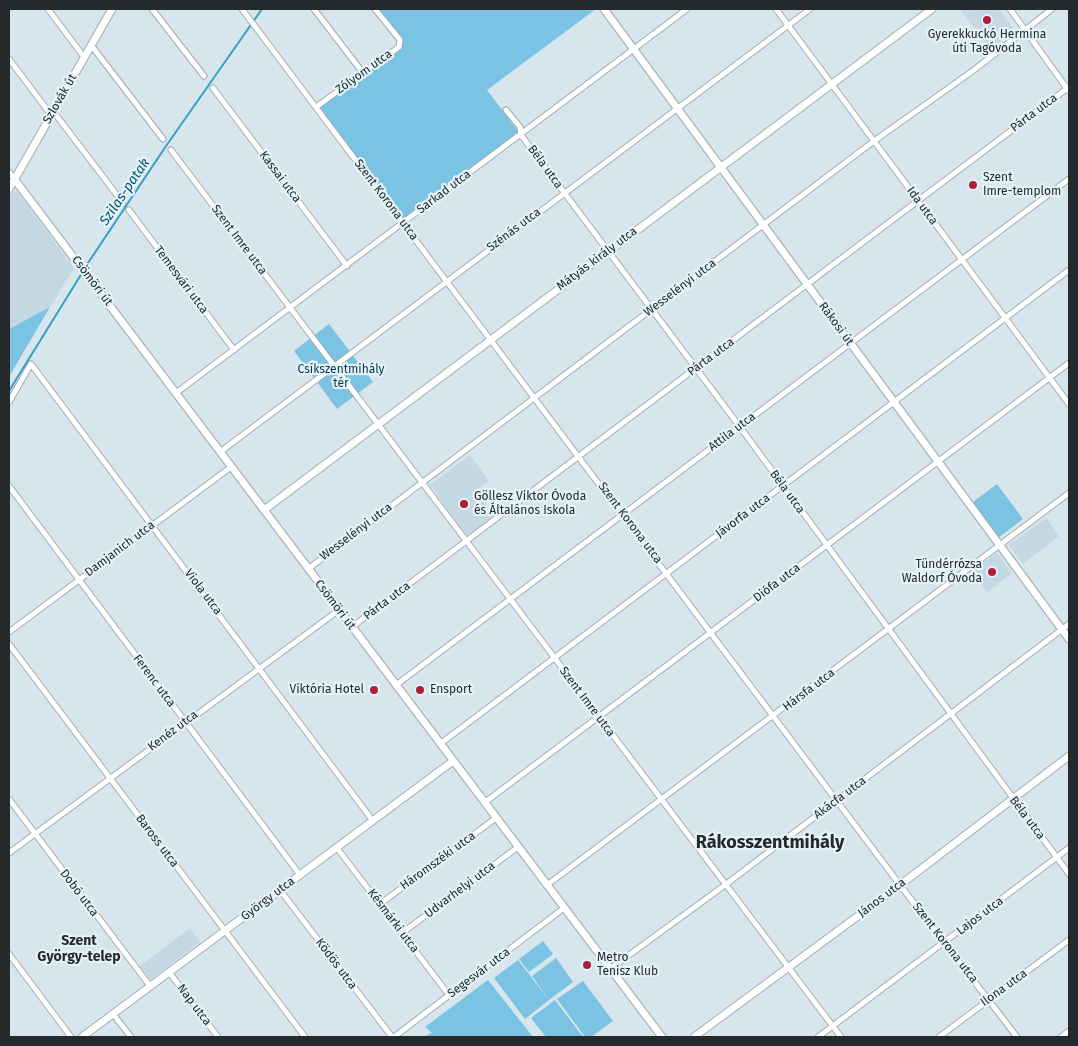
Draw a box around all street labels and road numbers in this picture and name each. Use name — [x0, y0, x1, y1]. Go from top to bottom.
street label: Zólyom utca — [333, 47, 395, 97]
street label: Szlovák út — [40, 72, 80, 126]
street label: Párta utca — [1008, 91, 1060, 135]
street label: Béla utca — [524, 142, 566, 192]
street label: Kassai utca — [256, 148, 304, 206]
street label: Szent Korona utca — [351, 157, 421, 243]
street label: Sarkad utca — [414, 167, 474, 217]
street label: Ida utca — [903, 184, 941, 228]
street label: Szent Imre utca — [208, 202, 270, 278]
street label: Szénás utca — [484, 205, 544, 255]
street label: Mátyás király utca — [554, 224, 640, 294]
street label: Temesvári utca — [151, 243, 211, 317]
street label: Csömöri út — [69, 253, 115, 309]
street label: Wesselényi utca — [641, 256, 719, 320]
street label: Rákosi út — [815, 299, 857, 349]
street label: Párta utca — [685, 335, 737, 379]
street label: Attila utca — [706, 410, 758, 454]
street label: Béla utca — [766, 467, 808, 517]
street label: Szent Korona utca — [595, 480, 665, 566]
street label: Jávorfa utca — [713, 491, 773, 541]
street label: Wesselényi utca — [317, 500, 395, 564]
street label: Damjanich utca — [82, 518, 158, 580]
street label: Diófa utca — [751, 561, 803, 605]
street label: Viola utca — [181, 566, 225, 618]
street label: Csömöri út — [312, 577, 358, 633]
street label: Párta utca — [361, 579, 413, 623]
street label: Ferenc utca — [130, 652, 178, 710]
street label: Szent Imre utca — [556, 664, 618, 740]
street label: Hársfa utca — [780, 666, 838, 714]
street label: Kenéz utca — [145, 708, 201, 754]
street label: Akácfa utca — [811, 774, 869, 822]
street label: Béla utca — [1006, 794, 1048, 842]
street label: Baross utca — [132, 812, 182, 870]
street label: Háromszéki utca — [398, 829, 478, 893]
street label: Udvarhelyi utca — [422, 859, 498, 921]
street label: Dobó utca — [57, 867, 101, 919]
street label: György utca — [238, 874, 298, 924]
street label: János utca — [855, 875, 909, 921]
street label: Késmárki utca — [364, 886, 422, 956]
street label: Lajos utca — [954, 894, 1006, 938]
street label: Szent Korona utca — [909, 900, 981, 986]
street label: Ködös utca — [312, 936, 360, 992]
street label: Segesvár utca — [445, 945, 513, 1001]
street label: Ilona utca — [978, 966, 1030, 1010]
street label: Nap utca — [174, 981, 214, 1029]

